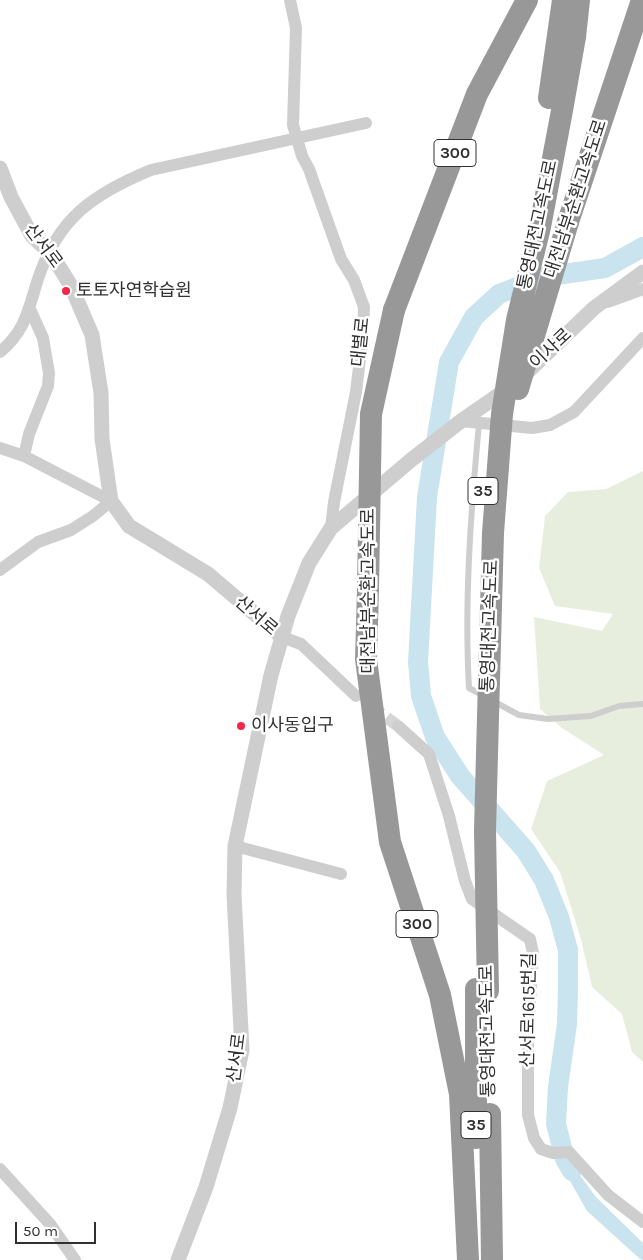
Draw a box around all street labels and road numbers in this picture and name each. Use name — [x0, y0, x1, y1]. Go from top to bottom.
street label: 대전남부순환고속도로 — [540, 117, 612, 281]
road number: 300 — [434, 140, 476, 167]
street label: 통영대전고속도로 — [514, 158, 562, 292]
street label: 산서로 — [19, 220, 67, 272]
street label: 대별로 — [348, 316, 374, 368]
street label: 이사로 — [525, 324, 577, 374]
road number: 35 — [468, 478, 498, 504]
street label: 대전남부순환고속도로 — [358, 508, 380, 674]
street label: 통영대전고속도로 — [477, 559, 503, 693]
street label: 산서로 — [230, 592, 282, 640]
road number: 300 — [396, 911, 438, 938]
street label: 산서로1615번길 — [517, 952, 541, 1068]
street label: 통영대전고속도로 — [476, 965, 500, 1097]
street label: 산서로 — [223, 1032, 251, 1084]
road number: 35 — [461, 1112, 491, 1138]

